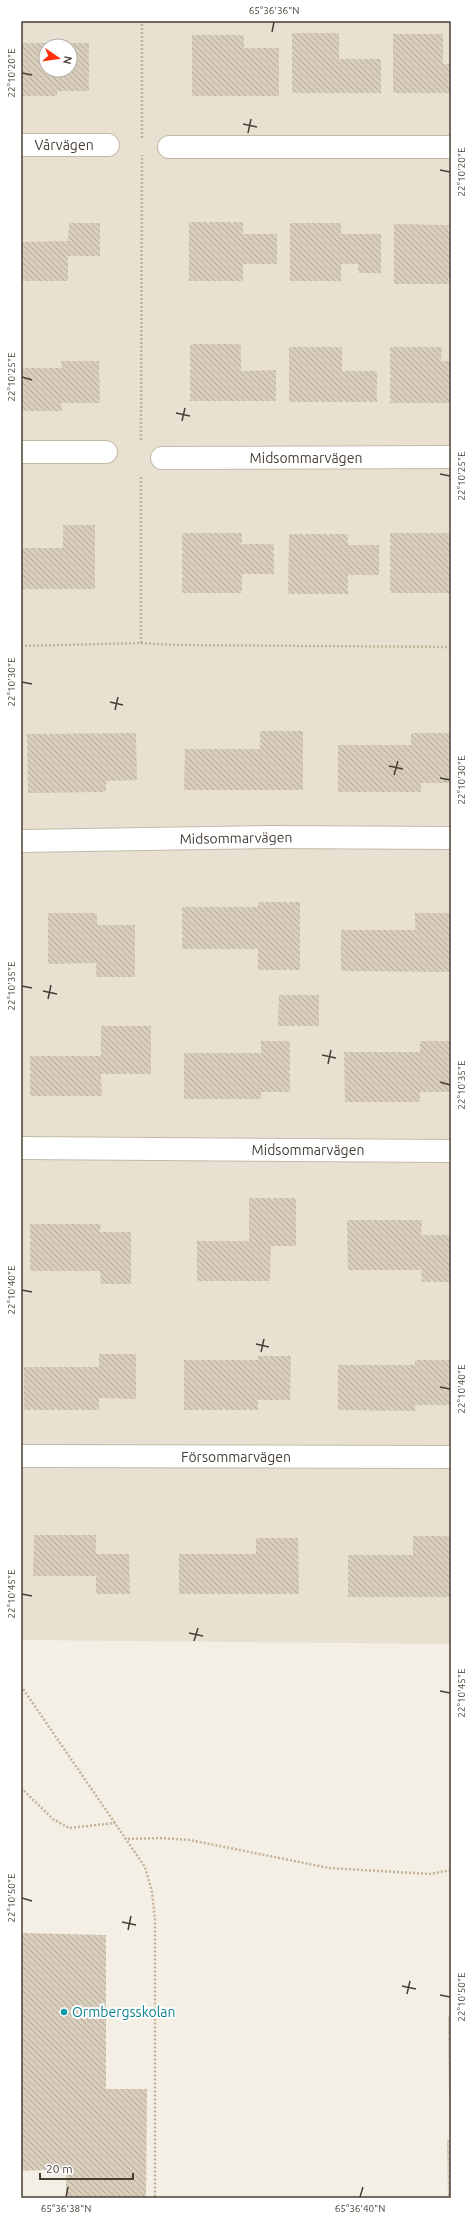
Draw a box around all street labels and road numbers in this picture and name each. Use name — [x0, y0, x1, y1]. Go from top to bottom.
street label: Vårvägen — [34, 137, 94, 153]
street label: Midsommarvägen — [250, 450, 362, 466]
street label: Midsommarvägen — [179, 829, 293, 847]
street label: Midsommarvägen — [252, 1142, 364, 1158]
street label: Försommarvägen — [181, 1449, 291, 1465]

